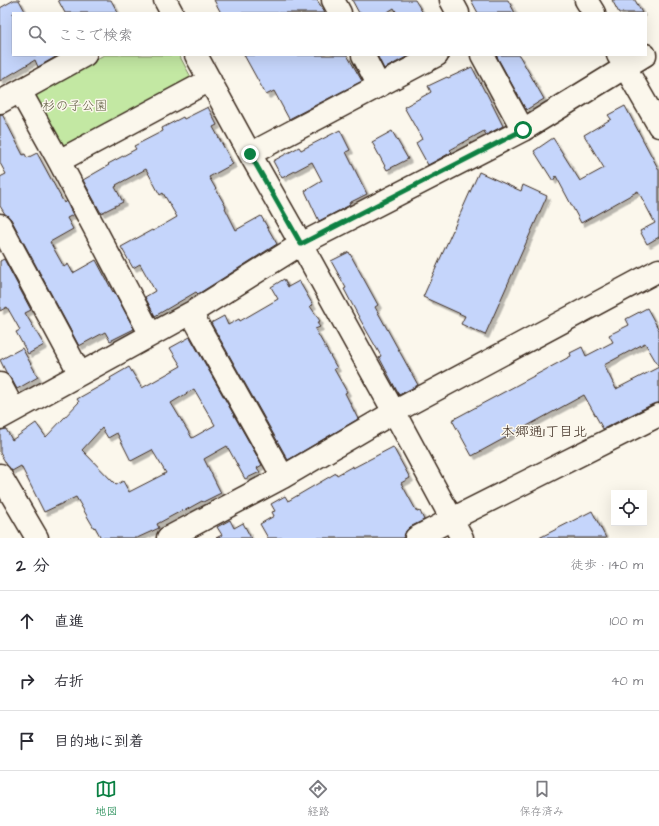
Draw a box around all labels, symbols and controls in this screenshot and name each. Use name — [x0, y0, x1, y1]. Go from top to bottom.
search box — [12, 12, 647, 56]
icon: search — [26, 23, 48, 45]
text: ここで検索 — [58, 25, 133, 46]
park label: 杉の子公園 — [42, 97, 108, 115]
route start — [514, 121, 532, 139]
route end — [241, 145, 259, 163]
district label: 本郷通1丁目北 — [501, 422, 587, 442]
map controls — [611, 490, 647, 526]
button: locate — [611, 490, 647, 526]
text: 2 分 — [16, 554, 50, 578]
text: 徒歩 · 140 m — [571, 556, 643, 574]
icon: ahead — [16, 610, 38, 632]
text: 直進 — [54, 611, 84, 632]
text: 100 m — [610, 612, 643, 630]
icon: right — [16, 670, 38, 692]
text: 右折 — [54, 671, 84, 692]
text: 40 m — [611, 672, 643, 690]
icon: arrive — [16, 730, 38, 752]
text: 目的地に到着 — [54, 731, 144, 752]
tab: 地図 — [95, 778, 117, 819]
tab: 経路 — [307, 778, 329, 819]
tab: 保存済み — [520, 778, 564, 819]

